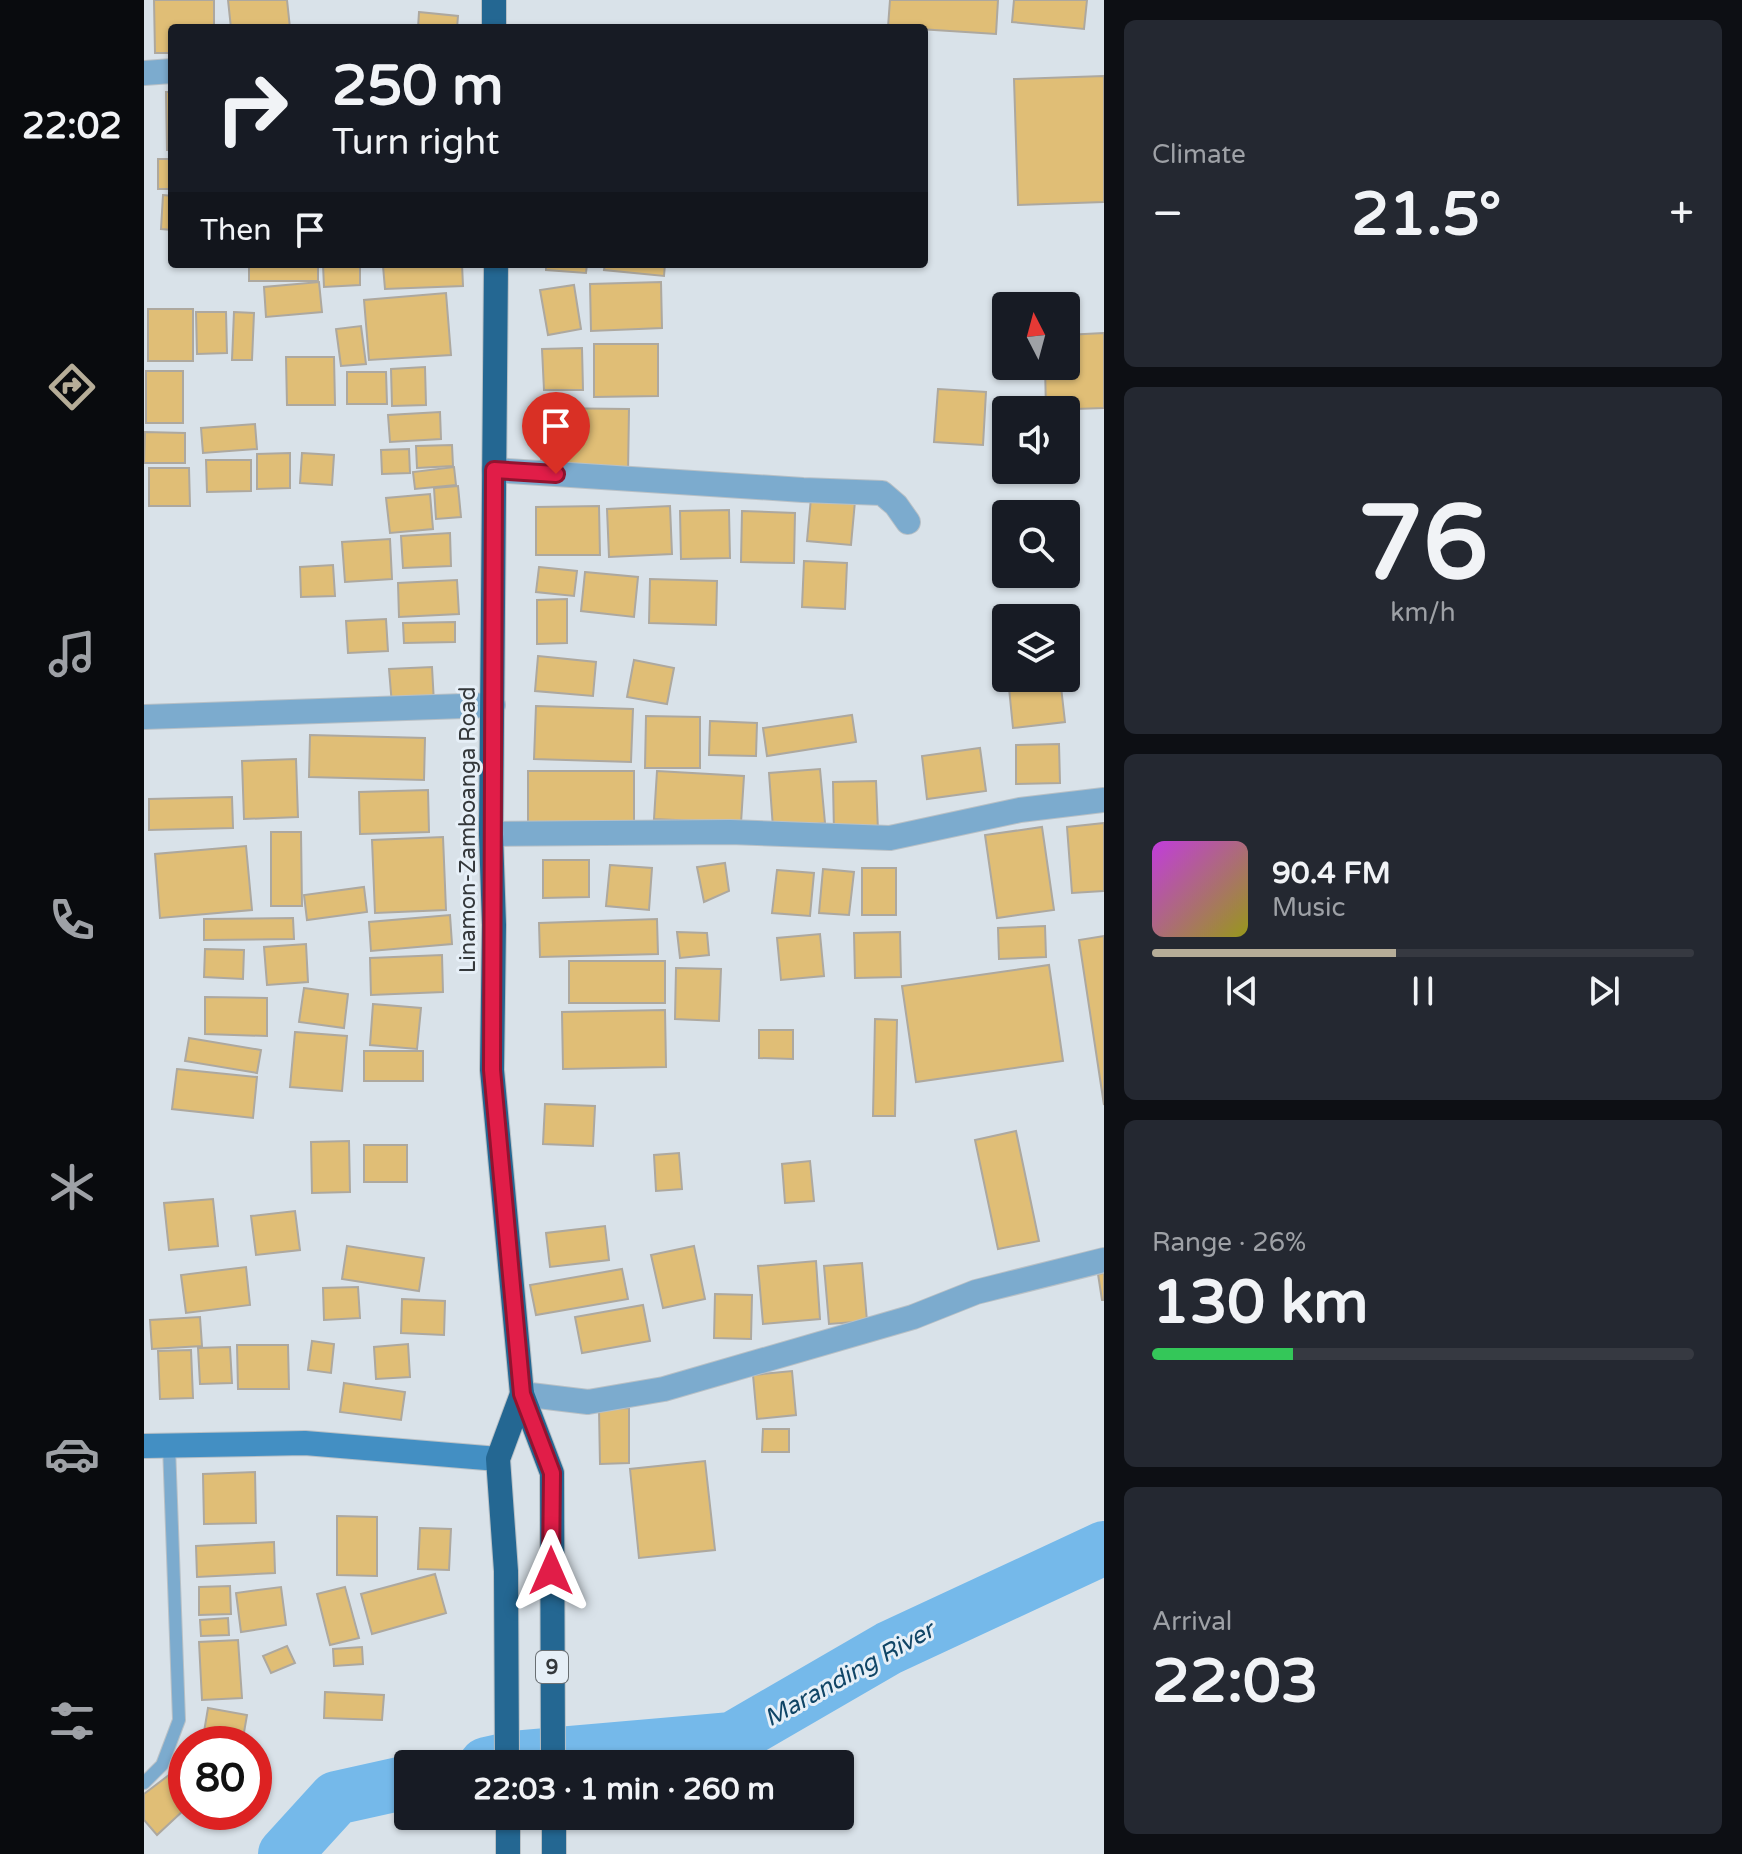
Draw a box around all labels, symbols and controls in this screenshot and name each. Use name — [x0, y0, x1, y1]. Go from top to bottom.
text: 250 m — [332, 53, 503, 120]
icon: right — [200, 56, 304, 160]
text: 22:02 — [22, 105, 122, 148]
text: Turn right — [332, 121, 499, 164]
text: Climate — [1152, 139, 1246, 170]
text: 21.5° — [1351, 179, 1501, 251]
text: − — [1152, 188, 1183, 241]
text: + — [1669, 188, 1694, 241]
icon: arrive — [288, 208, 332, 252]
text: Then — [200, 212, 272, 249]
north arrow — [992, 292, 1080, 380]
map controls — [992, 292, 1080, 692]
icon: directions — [44, 359, 100, 415]
pin — [522, 392, 590, 474]
button: sound — [992, 396, 1080, 484]
icon: arrive — [534, 404, 578, 448]
text: 76 — [1358, 482, 1488, 607]
button: search — [992, 500, 1080, 588]
text: km/h — [1390, 597, 1456, 628]
button: layers — [992, 604, 1080, 692]
icon: music — [44, 626, 100, 682]
street label: Linamon-Zamboanga Road — [455, 687, 481, 973]
text: 90.4 FM — [1272, 855, 1391, 892]
icon: phone — [44, 892, 100, 948]
text: Music — [1272, 892, 1345, 923]
icon: previous — [1220, 969, 1264, 1013]
icon: pause — [1401, 969, 1445, 1013]
icon: next — [1582, 969, 1626, 1013]
icon: climate — [44, 1159, 100, 1215]
text: Range · 26% — [1152, 1227, 1306, 1258]
text: 130 km — [1152, 1267, 1368, 1339]
icon: car — [44, 1426, 100, 1482]
position arrow — [509, 1529, 593, 1613]
text: Arrival — [1152, 1606, 1232, 1637]
water label: Maranding River — [759, 1614, 942, 1733]
text: 22:03 — [1152, 1646, 1318, 1718]
road number: 9 — [536, 1651, 568, 1683]
icon: filters — [44, 1693, 100, 1749]
speed limit sign: 80 — [168, 1726, 272, 1830]
text: 22:03 · 1 min · 260 m — [473, 1771, 775, 1808]

